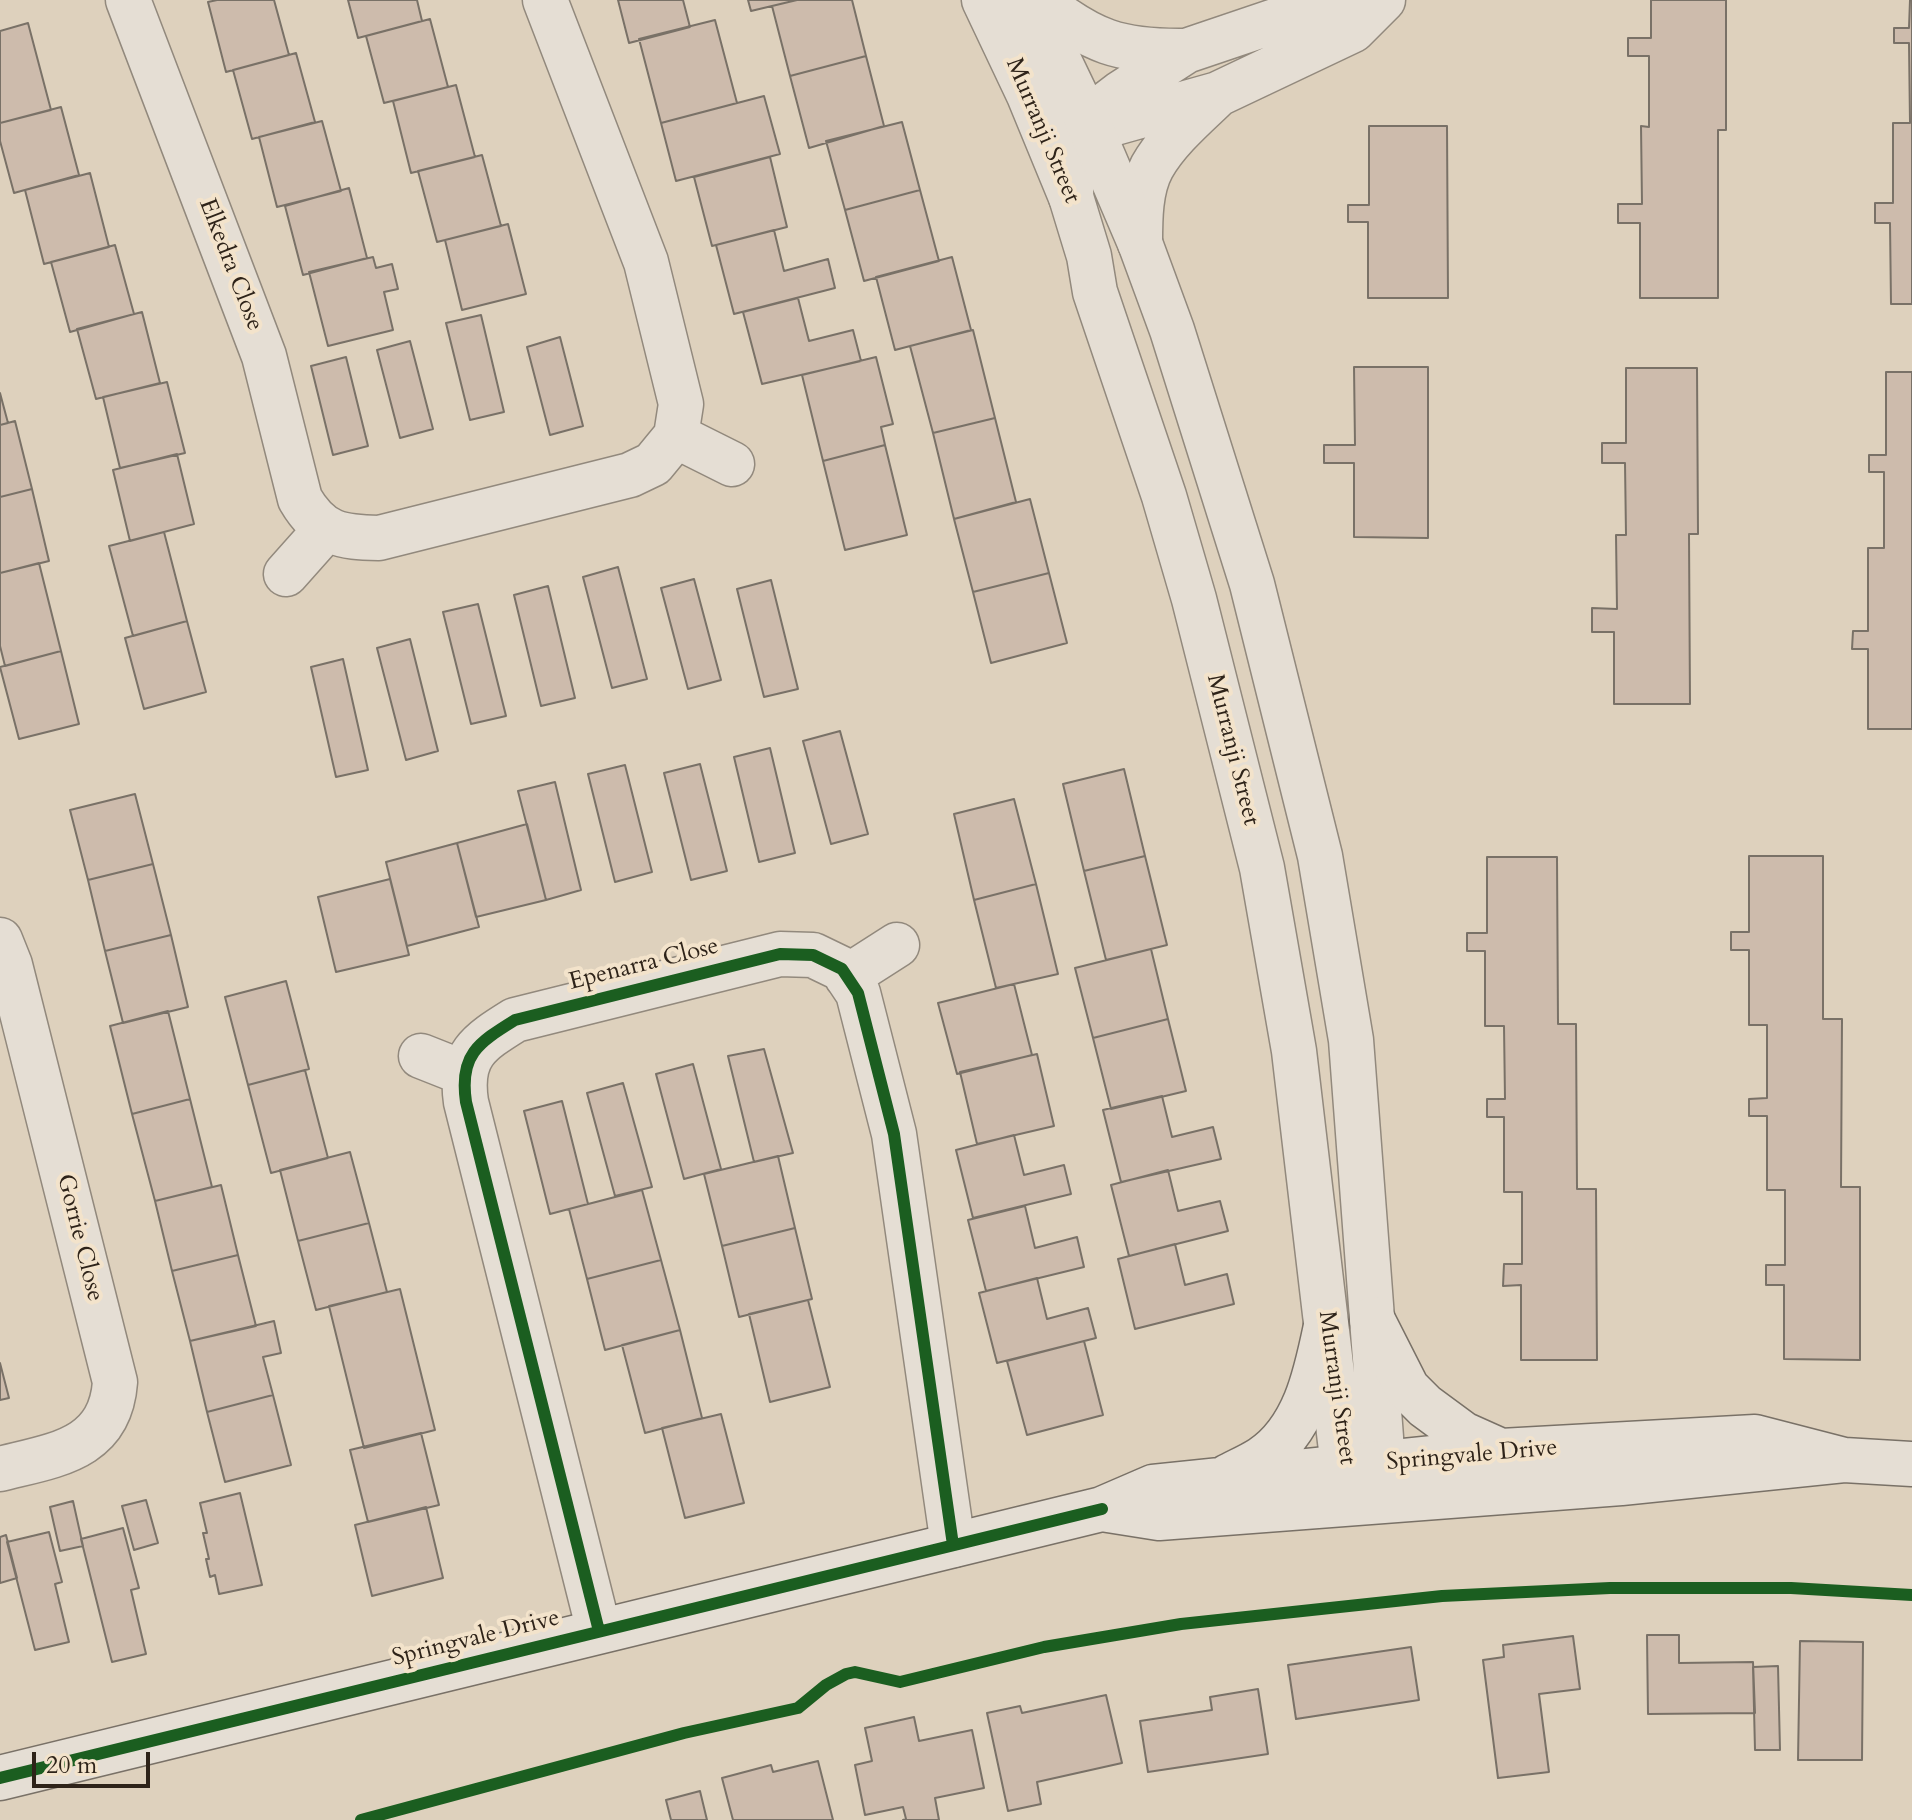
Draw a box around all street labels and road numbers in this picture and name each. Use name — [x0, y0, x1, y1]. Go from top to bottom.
street label: Murranji Street — [998, 54, 1086, 208]
street label: Elkedra Close — [192, 195, 268, 335]
street label: Murranji Street — [1199, 671, 1265, 829]
street label: Epenarra Close — [566, 932, 722, 998]
street label: Gorrie Close — [49, 1171, 109, 1305]
street label: Murranji Street — [1311, 1309, 1361, 1467]
street label: Springvale Drive — [1385, 1434, 1559, 1478]
street label: Springvale Drive — [389, 1604, 563, 1674]

